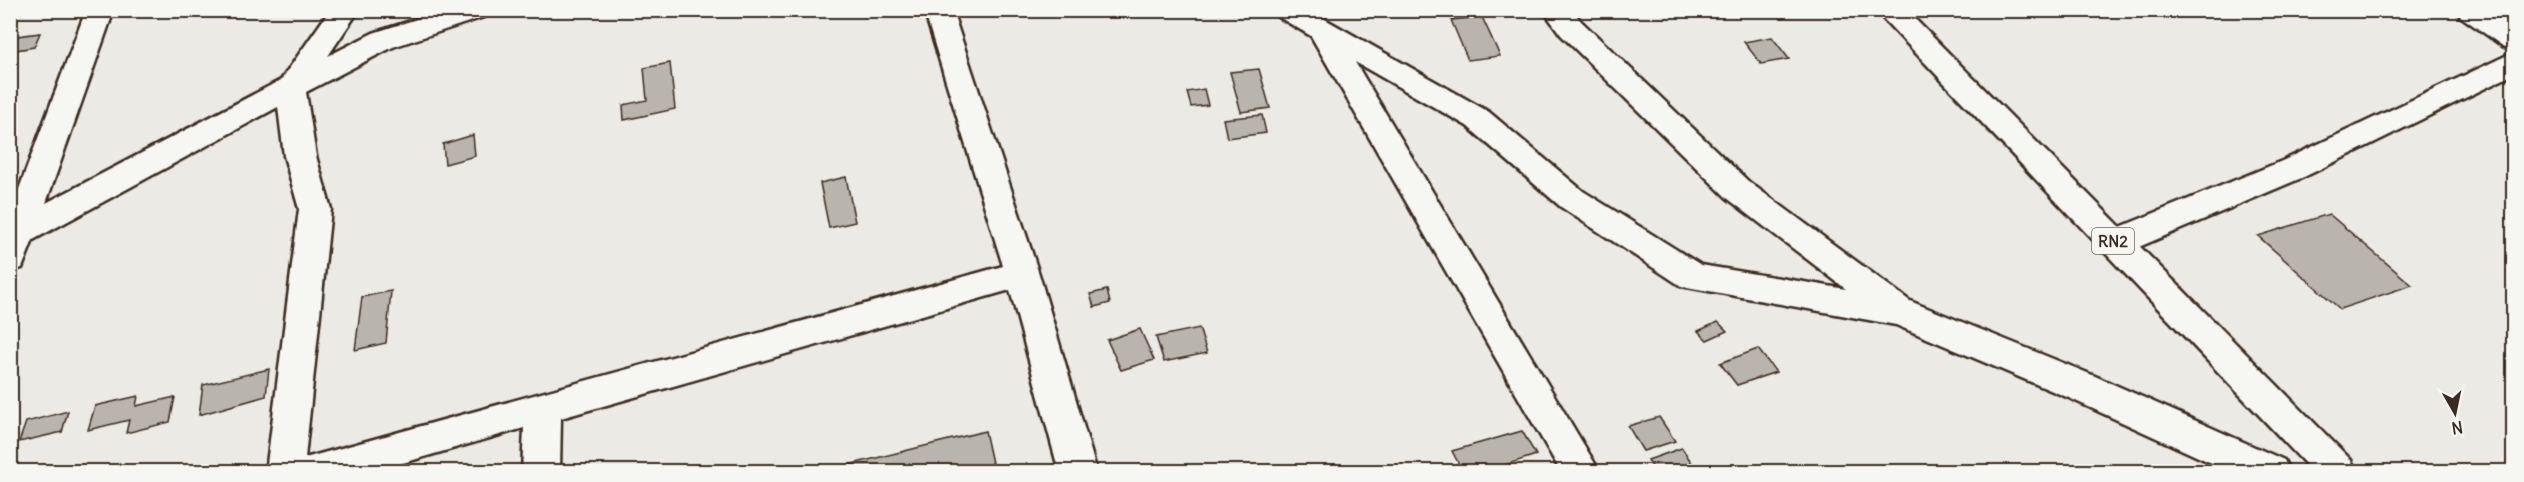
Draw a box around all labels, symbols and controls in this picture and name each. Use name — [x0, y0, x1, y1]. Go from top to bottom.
road number: RN2 — [2092, 228, 2134, 254]
north arrow — [2425, 383, 2485, 443]
text: N — [2450, 417, 2464, 439]

